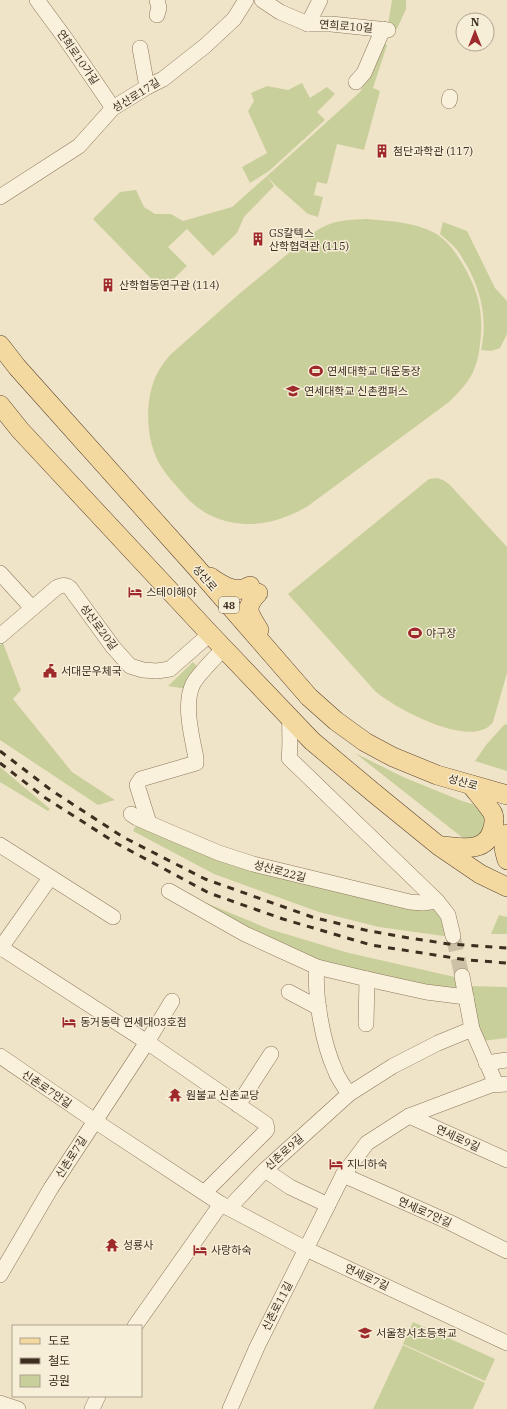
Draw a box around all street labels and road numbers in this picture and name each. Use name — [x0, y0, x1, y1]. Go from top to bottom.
street label: 연희로10길 — [319, 17, 373, 35]
street label: 연희로10가길 — [54, 27, 102, 87]
street label: 성산로17길 — [110, 75, 162, 115]
street label: 성산로 — [190, 562, 220, 594]
road number: 48 — [219, 597, 239, 613]
street label: 성산로20길 — [77, 601, 121, 653]
street label: 성산로 — [446, 771, 480, 793]
street label: 성산로22길 — [252, 857, 308, 885]
street label: 신촌로7안길 — [19, 1067, 75, 1111]
street label: 연세로9길 — [434, 1122, 482, 1154]
street label: 신촌로9길 — [262, 1131, 306, 1173]
street label: 신촌로7길 — [52, 1133, 90, 1181]
street label: 연세로7안길 — [396, 1194, 454, 1230]
street label: 연세로7길 — [343, 1261, 391, 1293]
street label: 신촌로11길 — [259, 1279, 295, 1333]

